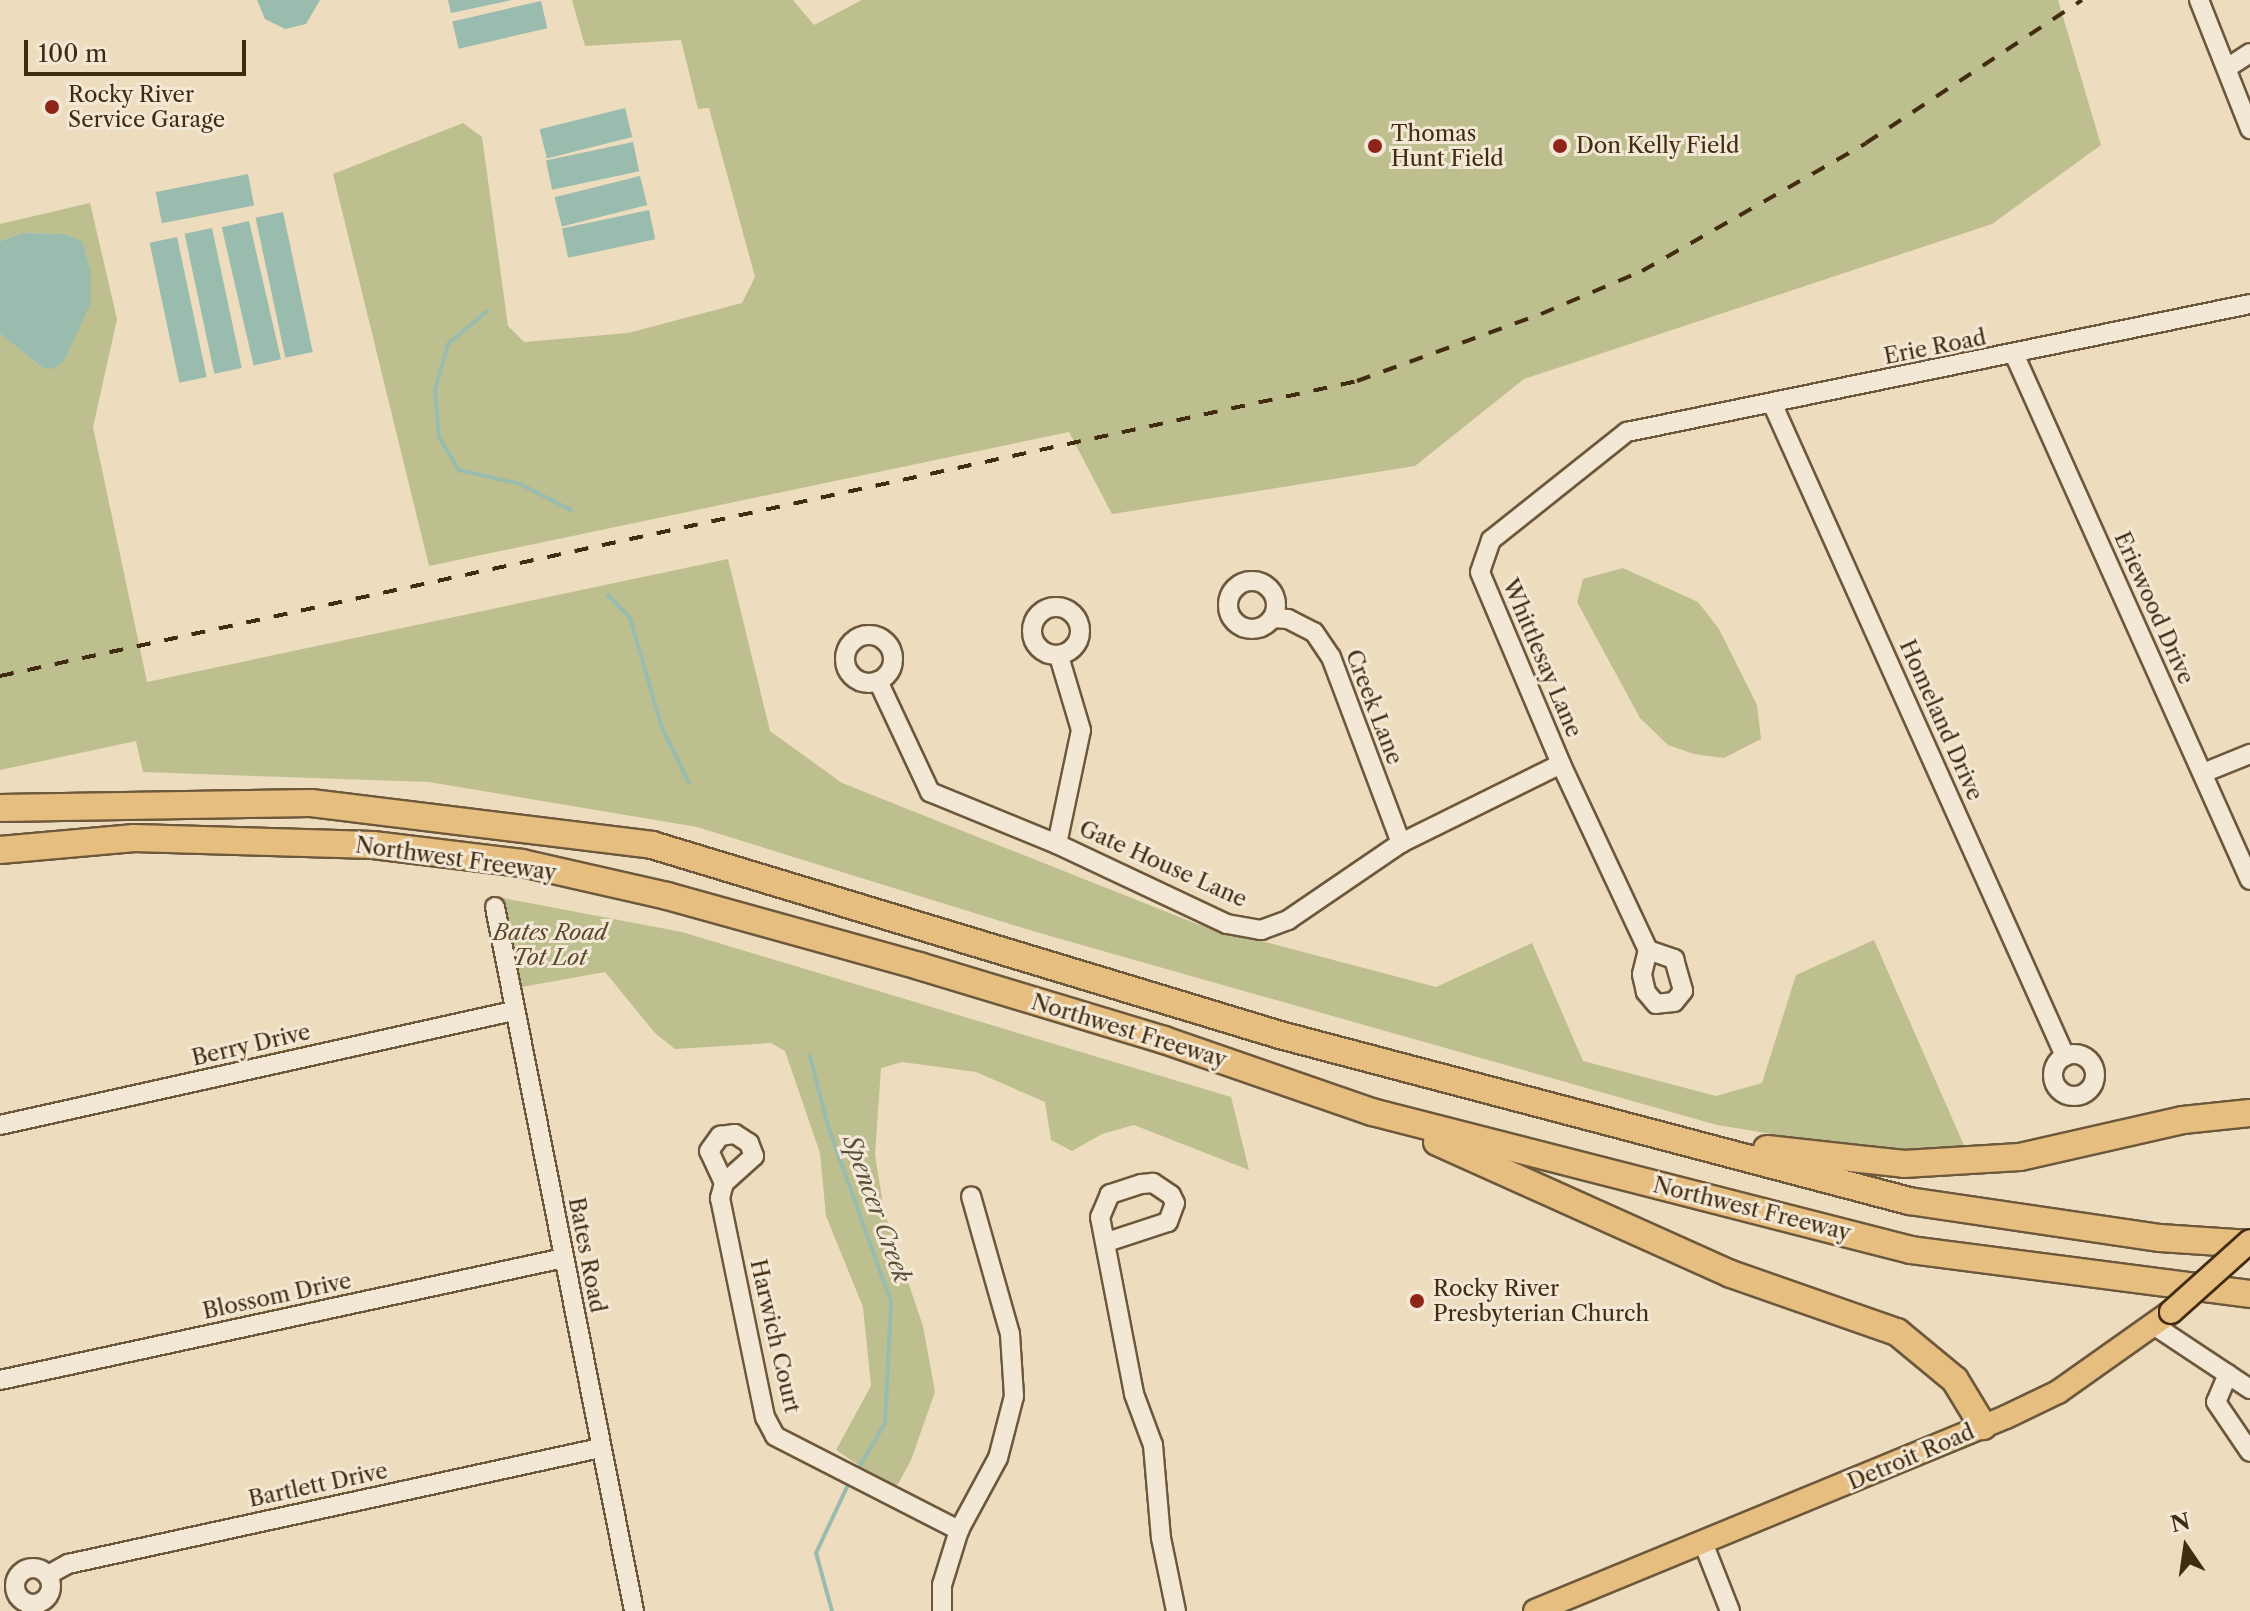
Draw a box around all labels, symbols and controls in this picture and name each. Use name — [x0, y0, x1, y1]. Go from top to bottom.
scale bar — [28, 24, 250, 74]
text: 100 m — [38, 39, 107, 68]
place label: Rocky River Service Garage — [68, 81, 225, 132]
marker: Rocky River Service Garage — [43, 98, 61, 116]
place label: Thomas Hunt Field — [1391, 120, 1504, 172]
place label: Don Kelly Field — [1576, 133, 1740, 159]
marker: Thomas Hunt Field — [1366, 137, 1384, 155]
marker: Don Kelly Field — [1551, 137, 1569, 155]
street label: Erie Road — [1882, 324, 1988, 370]
street label: Eriewood Drive — [2109, 528, 2199, 688]
street label: Whittlesay Lane — [1497, 574, 1587, 742]
street label: Homeland Drive — [1894, 636, 1988, 804]
street label: Creek Lane — [1340, 646, 1408, 768]
street label: Gate House Lane — [1075, 815, 1251, 913]
street label: Northwest Freeway — [354, 832, 558, 886]
park label: Bates Road Tot Lot — [493, 919, 607, 970]
street label: Northwest Freeway — [1028, 989, 1230, 1073]
street label: Berry Drive — [189, 1018, 313, 1072]
water label: Spencer Creek — [837, 1131, 917, 1287]
street label: Northwest Freeway — [1650, 1172, 1854, 1246]
street label: Bates Road — [563, 1195, 611, 1315]
street label: Harwich Court — [745, 1257, 805, 1415]
street label: Blossom Drive — [200, 1267, 354, 1325]
place label: Rocky River Presbyterian Church — [1433, 1275, 1649, 1326]
marker: Rocky River Presbyterian Church — [1408, 1292, 1426, 1310]
street label: Detroit Road — [1844, 1418, 1978, 1496]
street label: Bartlett Drive — [246, 1457, 390, 1513]
north arrow — [2146, 1507, 2226, 1587]
text: N — [2168, 1508, 2193, 1538]

